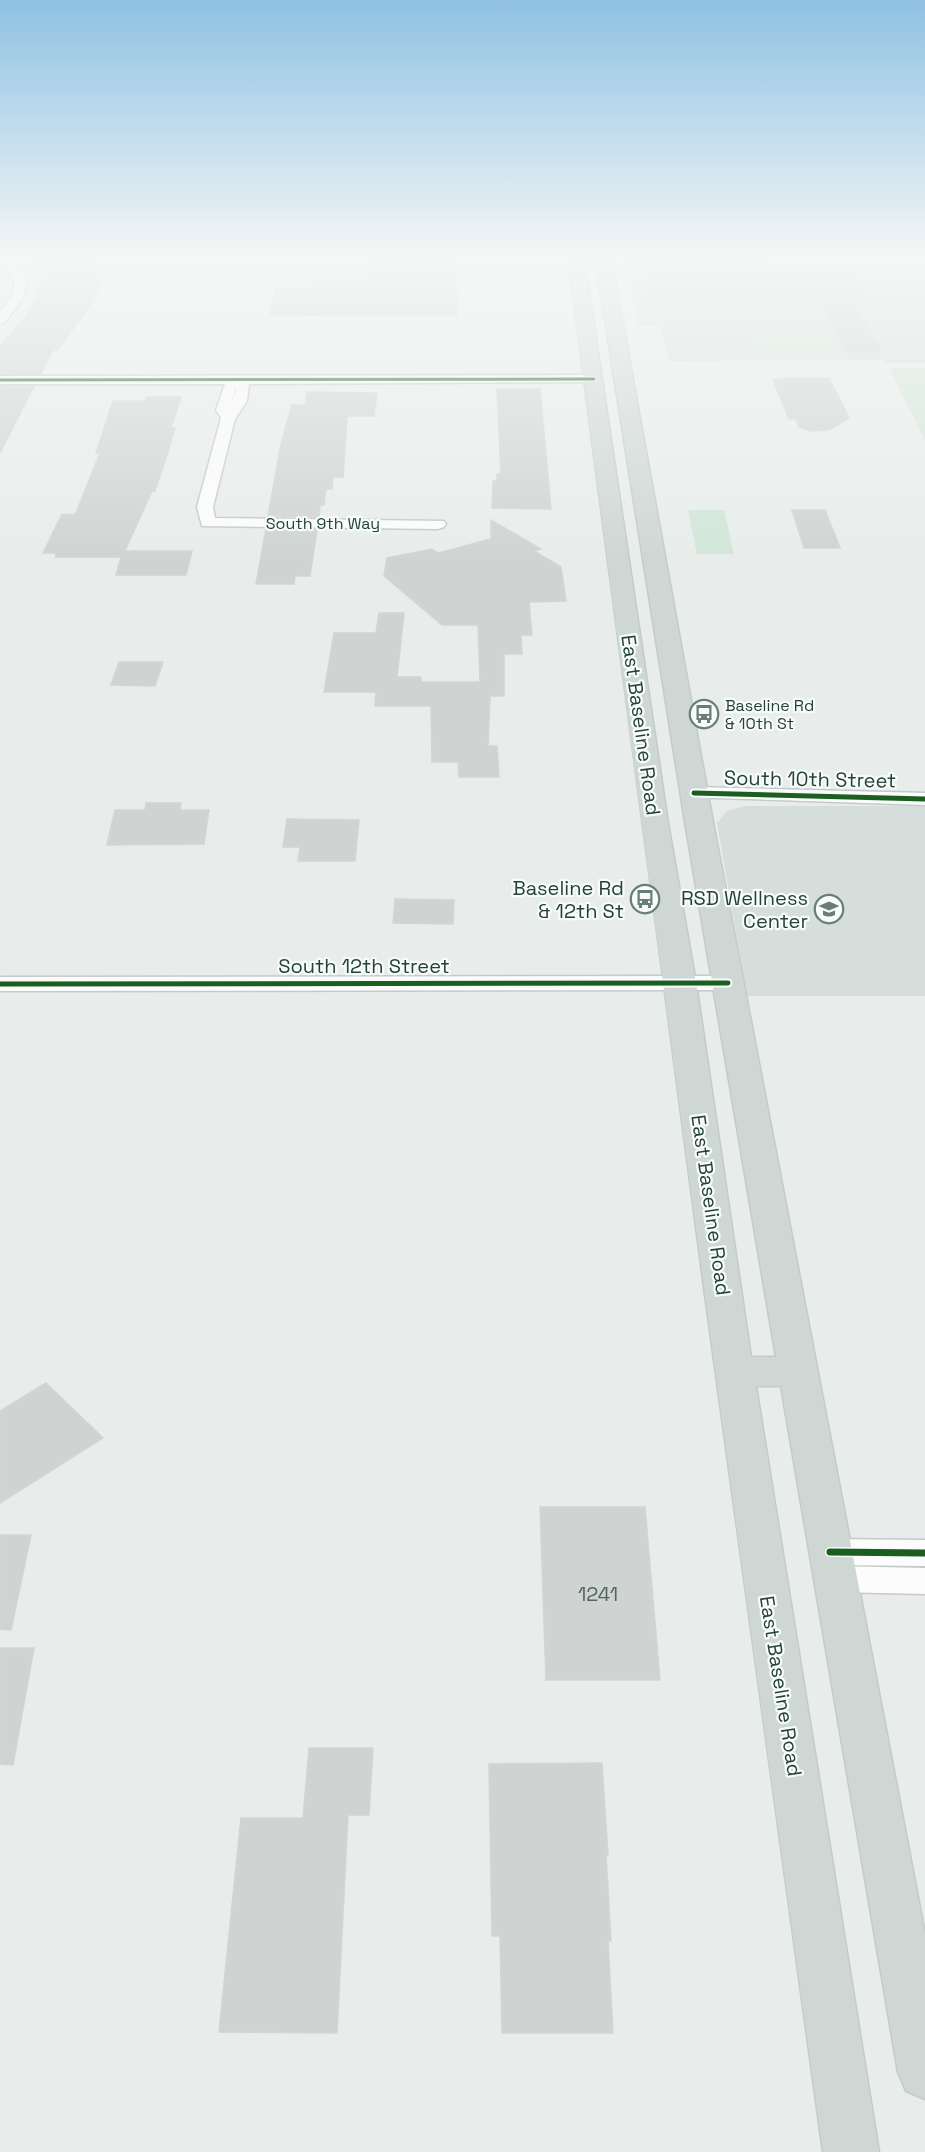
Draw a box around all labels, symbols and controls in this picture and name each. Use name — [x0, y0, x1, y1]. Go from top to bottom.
street label: South 9th Way — [266, 513, 380, 534]
street label: East Baseline Road — [615, 633, 667, 817]
place label: Baseline Rd & 10th St — [725, 695, 814, 734]
bus stop icon: Baseline Rd & 10th St — [688, 698, 720, 730]
street label: South 10th Street — [724, 764, 896, 794]
place label: Baseline Rd & 12th St — [512, 875, 624, 924]
bus stop icon: Baseline Rd & 12th St — [629, 883, 661, 915]
place label: RSD Wellness Center — [681, 885, 808, 934]
school or university icon: RSD Wellness Center — [813, 893, 845, 925]
street label: South 12th Street — [278, 953, 450, 979]
street label: East Baseline Road — [685, 1113, 737, 1297]
house number: 1241 — [578, 1581, 618, 1607]
street label: East Baseline Road — [754, 1594, 808, 1778]

